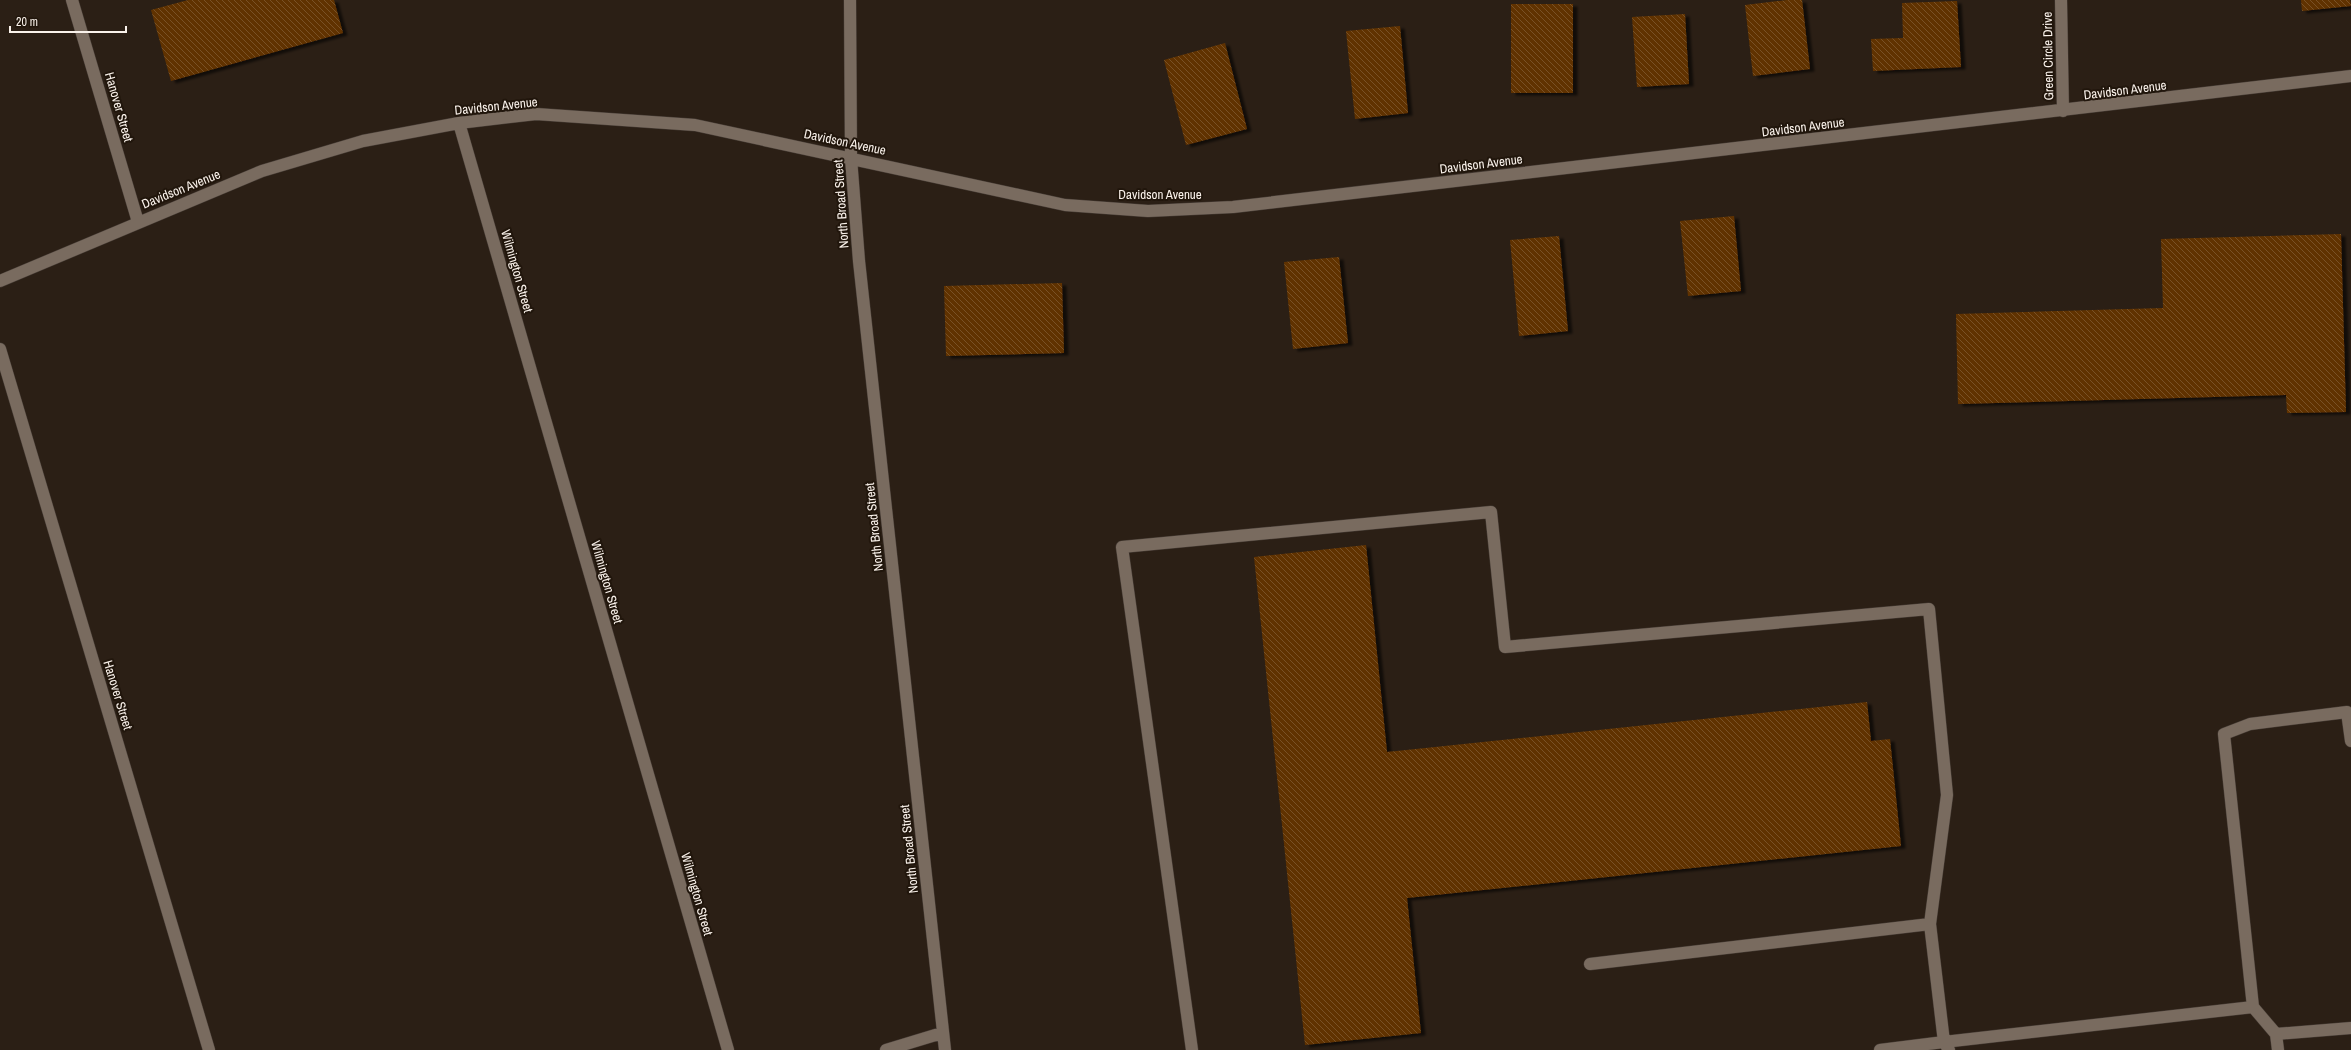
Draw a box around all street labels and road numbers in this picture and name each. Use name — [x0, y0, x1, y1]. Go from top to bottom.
street label: Green Circle Drive — [2039, 11, 2057, 101]
street label: Hanover Street — [101, 70, 137, 144]
street label: Davidson Avenue — [2083, 76, 2167, 104]
street label: Davidson Avenue — [454, 93, 538, 119]
street label: Davidson Avenue — [1761, 113, 1845, 141]
street label: Davidson Avenue — [802, 125, 888, 159]
street label: Davidson Avenue — [1439, 150, 1523, 178]
street label: North Broad Street — [829, 159, 853, 249]
street label: Davidson Avenue — [139, 165, 223, 213]
street label: Davidson Avenue — [1118, 186, 1202, 203]
street label: Wilmington Street — [497, 228, 537, 314]
street label: North Broad Street — [861, 482, 887, 572]
street label: Wilmington Street — [587, 539, 627, 625]
street label: Hanover Street — [99, 658, 137, 732]
street label: North Broad Street — [896, 804, 922, 894]
street label: Wilmington Street — [677, 851, 717, 937]

